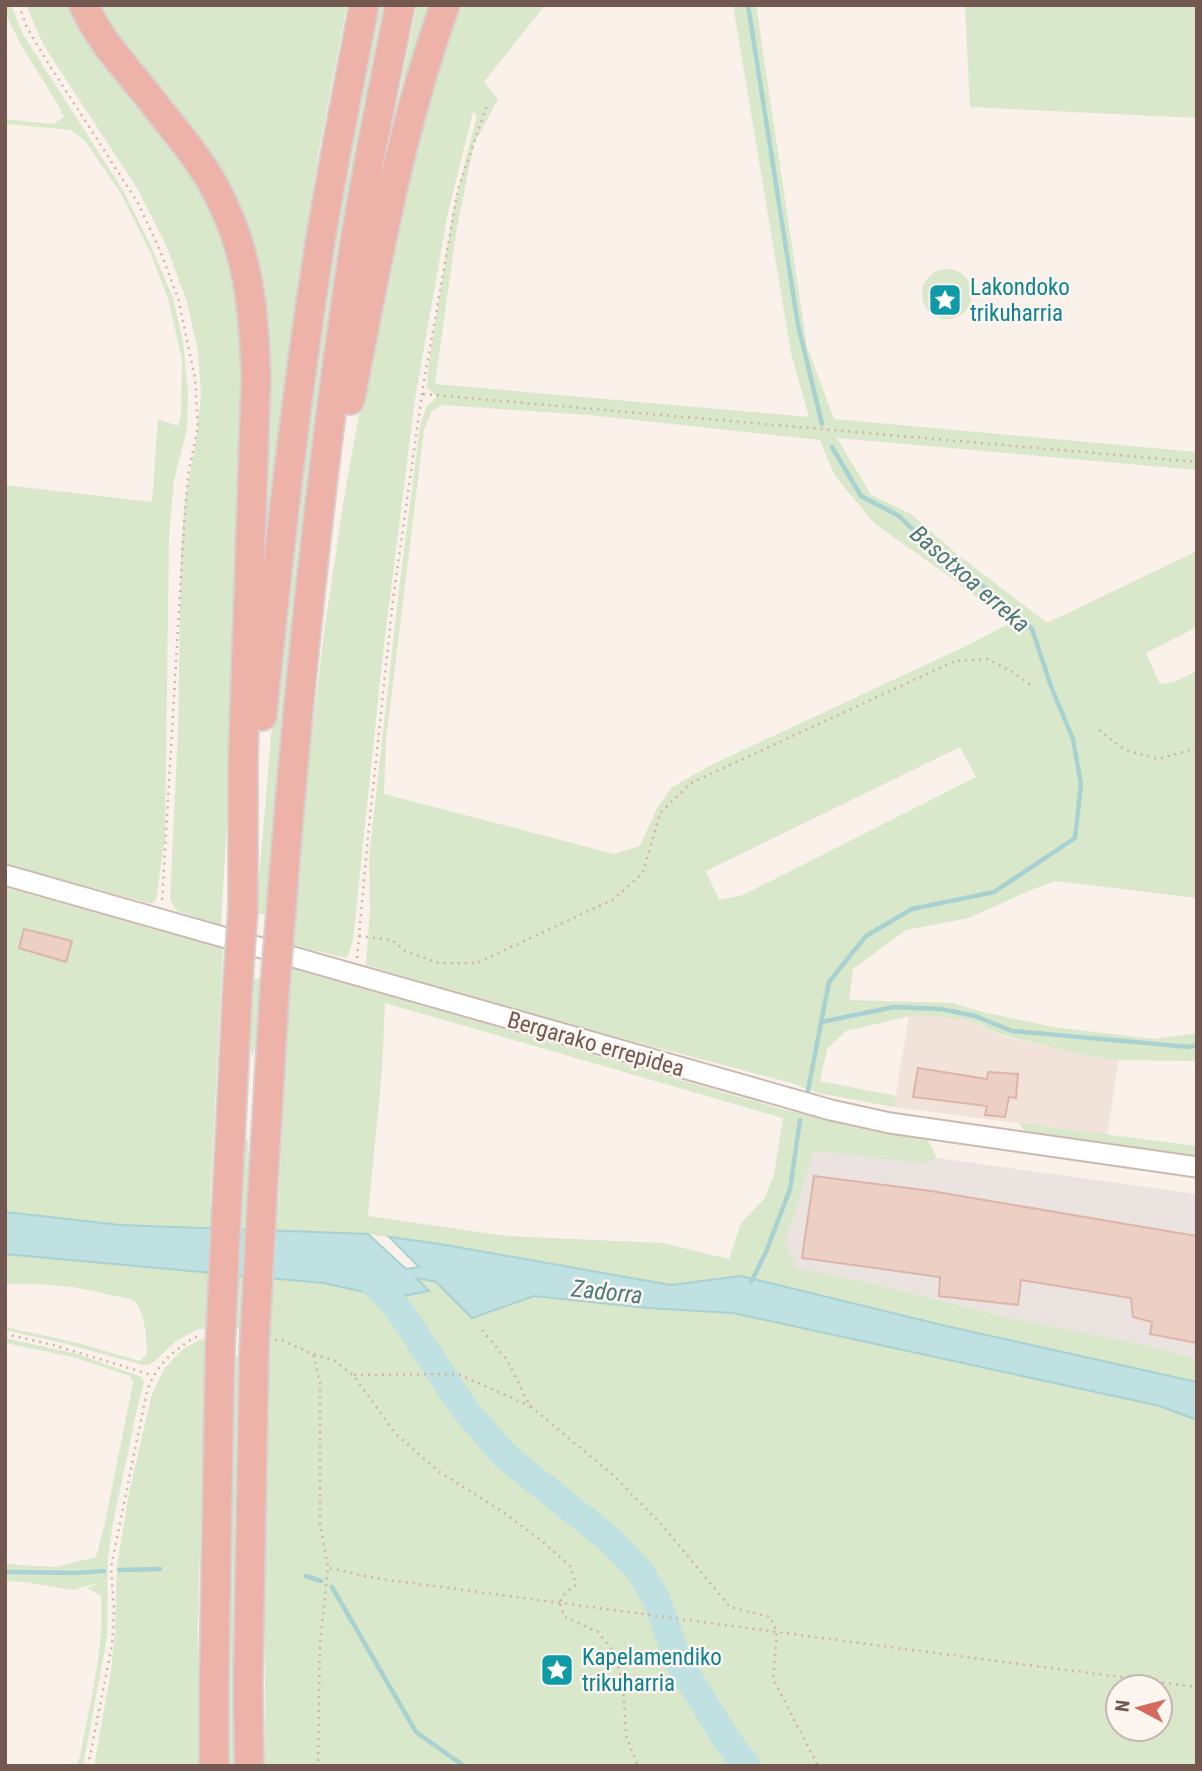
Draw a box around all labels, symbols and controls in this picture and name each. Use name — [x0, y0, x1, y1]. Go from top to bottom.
place label: Lakondoko trikuharria — [970, 274, 1070, 327]
place icon: Lakondoko trikuharria — [926, 281, 964, 319]
water label: Basotxoa erreka — [905, 520, 1035, 638]
street label: Bergarako errepidea — [504, 1006, 687, 1083]
water label: Zadorra — [569, 1274, 644, 1310]
place label: Kapelamendiko trikuharria — [582, 1644, 722, 1697]
place icon: Kapelamendiko trikuharria — [538, 1651, 576, 1689]
north arrow — [1104, 1673, 1174, 1743]
text: N — [1110, 1699, 1135, 1713]

